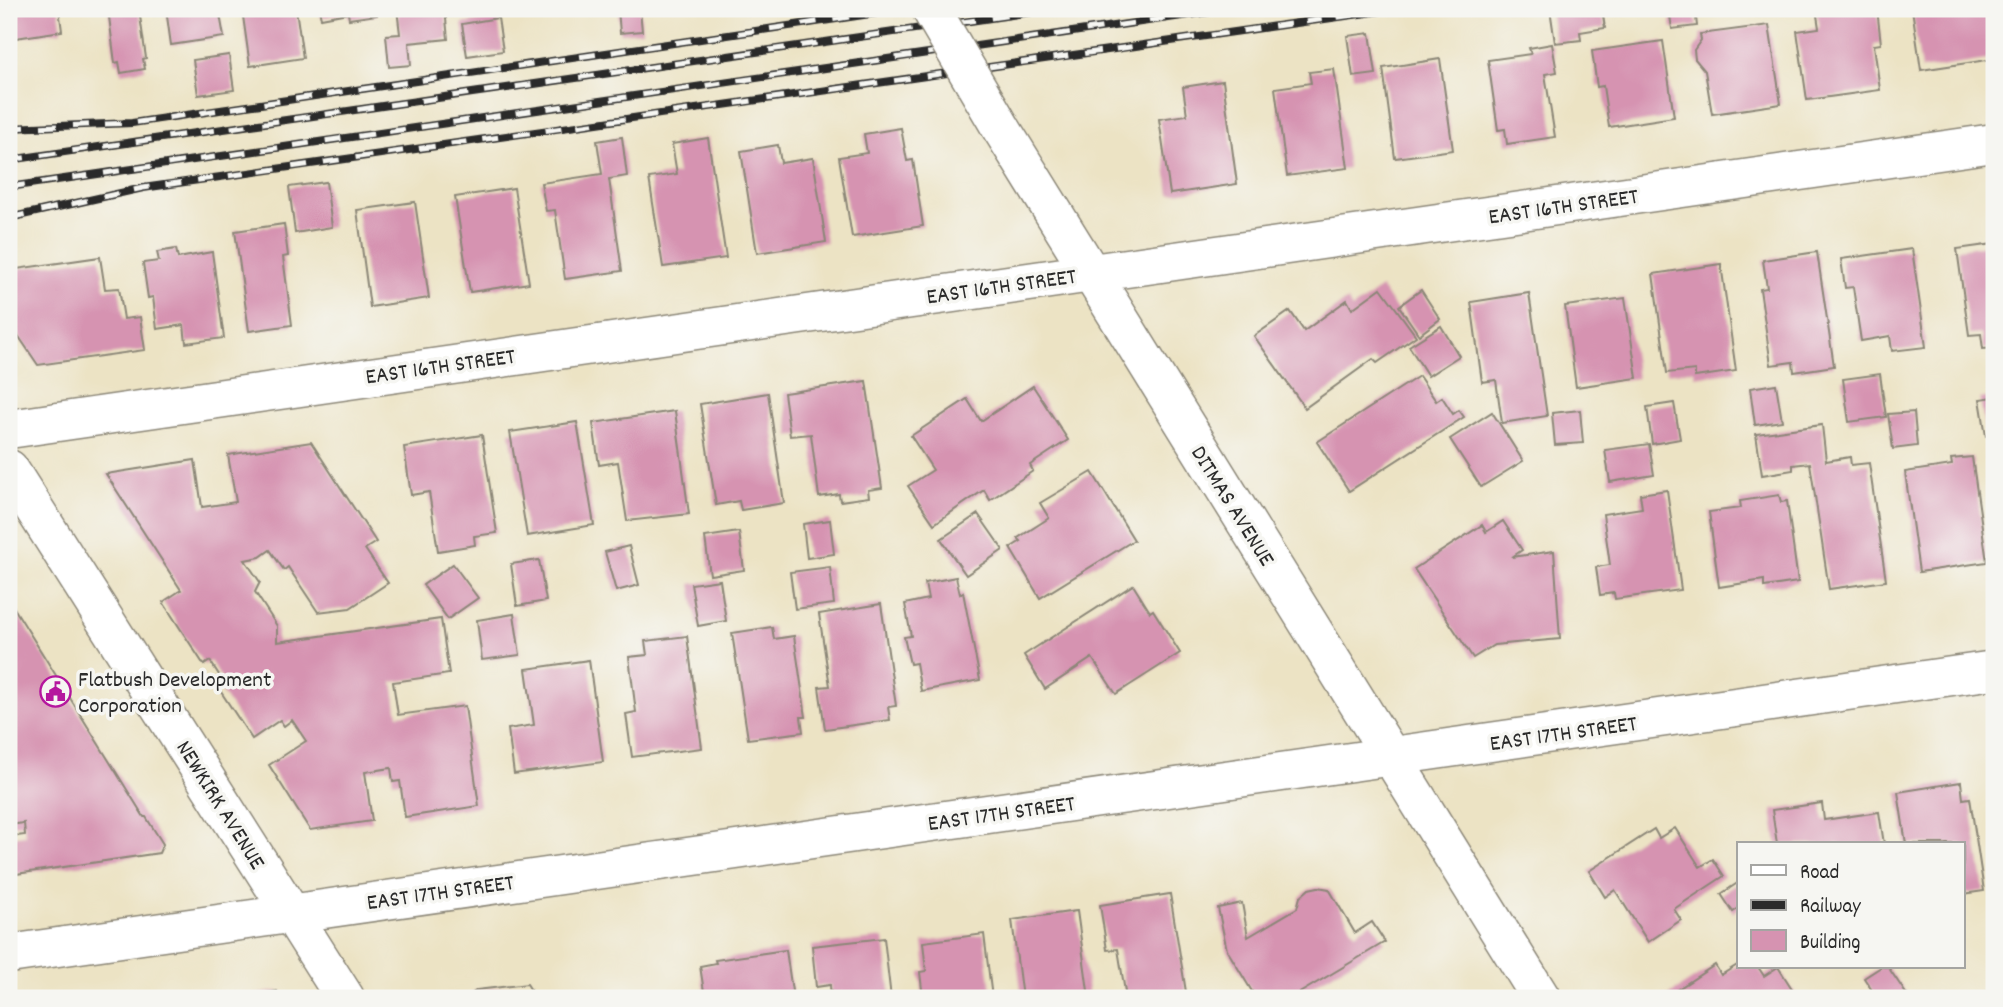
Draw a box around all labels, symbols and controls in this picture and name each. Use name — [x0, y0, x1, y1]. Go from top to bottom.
street label: EAST 16TH STREET — [1487, 182, 1640, 235]
street label: EAST 16TH STREET — [925, 262, 1078, 315]
street label: EAST 16TH STREET — [364, 342, 517, 395]
street label: DITMAS AVENUE — [1181, 440, 1282, 574]
place label: Flatbush Development Corporation — [78, 665, 271, 724]
public building icon: Flatbush Development Corporation — [38, 674, 72, 708]
street label: EAST 17TH STREET — [1488, 709, 1639, 762]
street label: NEWKIRK AVENUE — [166, 735, 272, 877]
street label: EAST 17TH STREET — [926, 789, 1077, 842]
legend — [1737, 842, 1965, 968]
text: Road — [1800, 859, 1839, 889]
street label: EAST 17TH STREET — [365, 868, 516, 921]
text: Railway — [1800, 893, 1861, 923]
text: Building — [1800, 929, 1860, 959]

